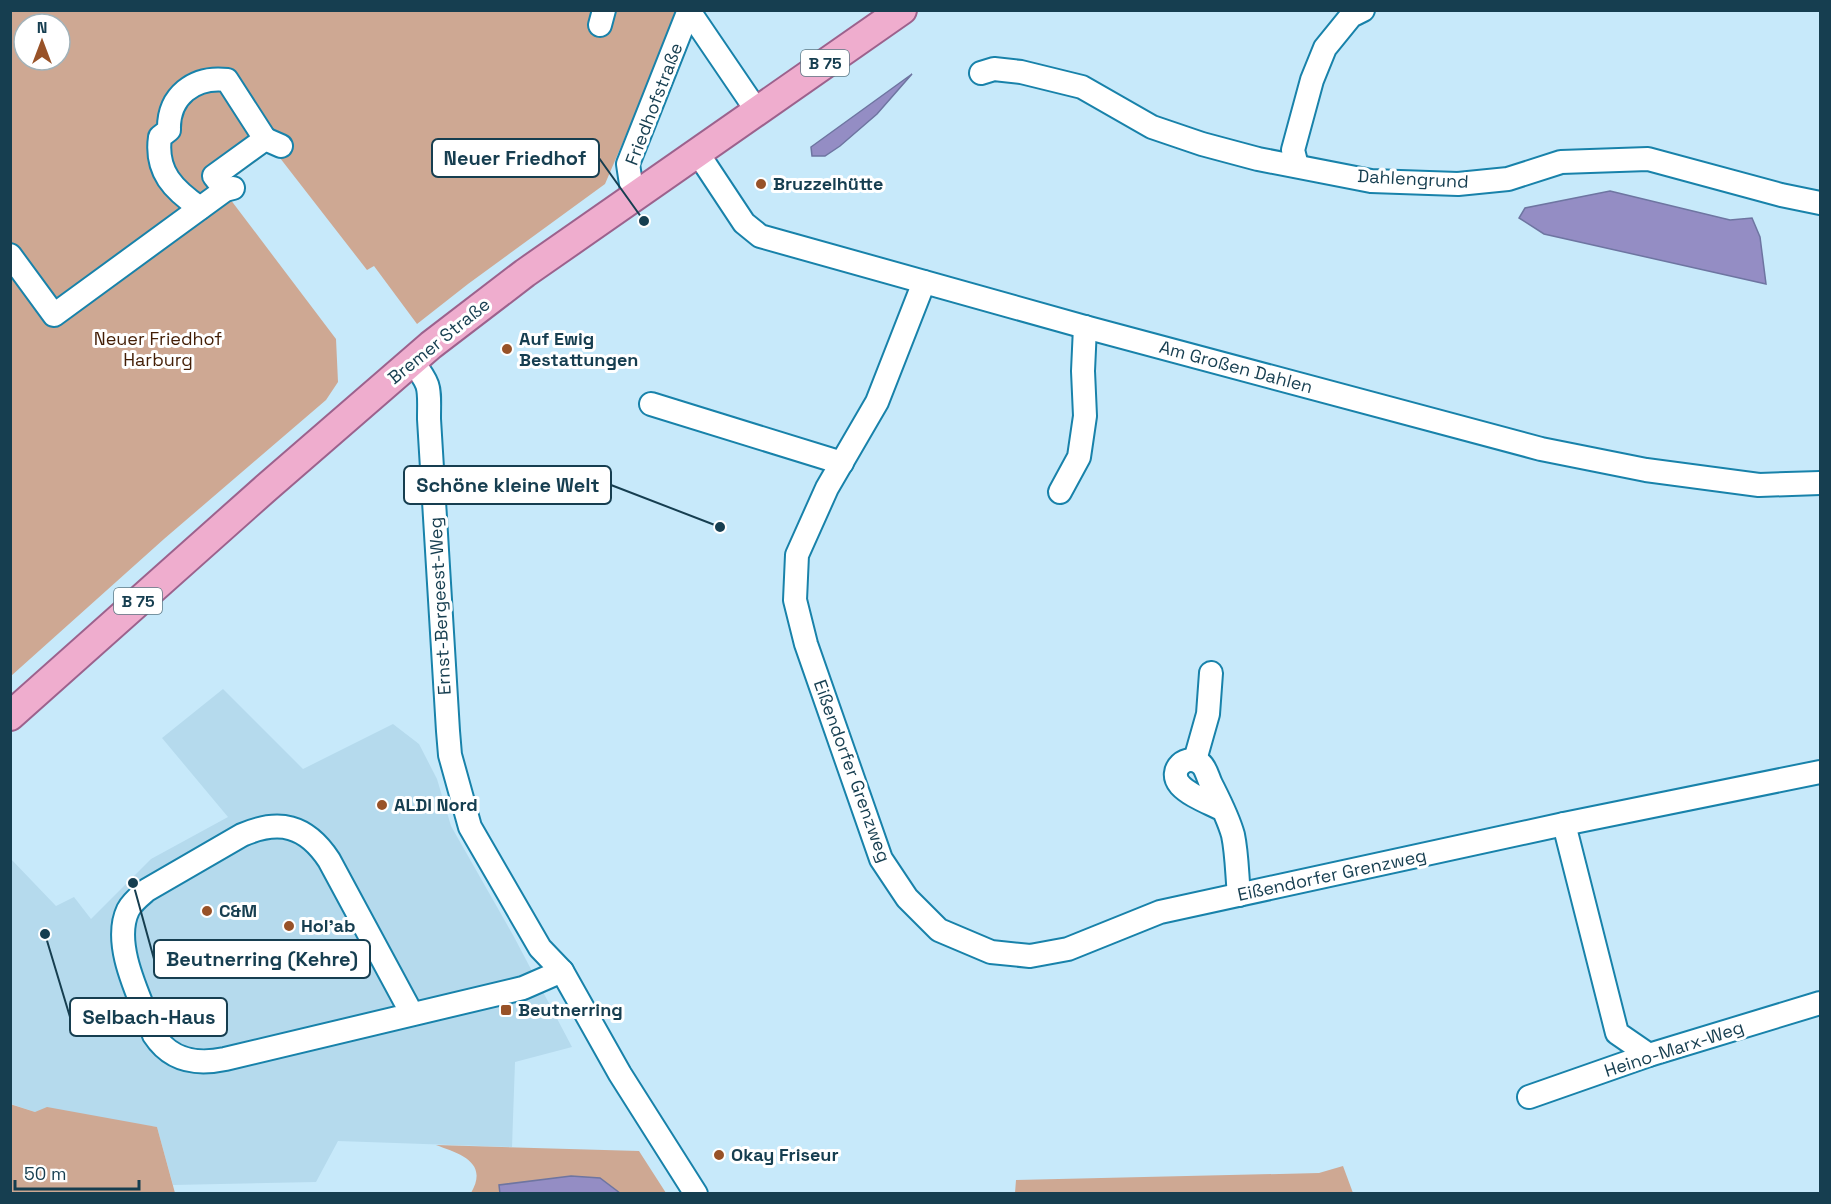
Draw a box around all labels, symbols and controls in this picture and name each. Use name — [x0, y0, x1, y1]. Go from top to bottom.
north arrow — [12, 12, 72, 72]
text: N — [37, 17, 47, 38]
street label: Friedhofstraße — [620, 39, 687, 168]
road number: B 75 — [801, 50, 849, 76]
callout: Neuer Friedhof — [432, 139, 599, 177]
text: Neuer Friedhof — [444, 145, 587, 171]
street label: Dahlengrund — [1357, 164, 1469, 193]
place label: Bruzzelhütte — [773, 172, 883, 195]
marker: Bruzzelhütte — [754, 177, 768, 191]
street label: Bremer Straße — [383, 292, 494, 389]
park label: Neuer Friedhof Harburg — [94, 327, 222, 371]
place label: Auf Ewig Bestattungen — [519, 327, 638, 371]
street label: Am Großen Dahlen — [1157, 335, 1315, 398]
marker: Auf Ewig Bestattungen — [500, 342, 514, 356]
callout: Schöne kleine Welt — [404, 466, 611, 504]
text: Schöne kleine Welt — [416, 472, 600, 498]
street label: Ernst-Bergeest-Weg — [423, 516, 456, 696]
road number: B 75 — [114, 588, 162, 614]
street label: Eißendorfer Grenzweg — [809, 676, 896, 865]
place label: ALDI Nord — [394, 793, 478, 816]
marker: ALDI Nord — [375, 798, 389, 812]
street label: Eißendorfer Grenzweg — [1235, 843, 1428, 906]
place label: C&M — [219, 899, 257, 922]
marker: C&M — [200, 904, 214, 918]
place label: Hol'ab — [301, 914, 355, 937]
marker: Hol'ab — [282, 919, 296, 933]
callout: Beutnerring (Kehre) — [154, 940, 370, 978]
text: Beutnerring (Kehre) — [166, 946, 358, 972]
callout: Selbach-Haus — [70, 998, 227, 1036]
place label: Beutnerring — [518, 998, 623, 1021]
marker: Beutnerring — [499, 1003, 513, 1017]
text: Selbach-Haus — [83, 1004, 215, 1030]
street label: Heino-Marx-Weg — [1601, 1015, 1747, 1082]
place label: Okay Friseur — [731, 1143, 839, 1166]
marker: Okay Friseur — [712, 1148, 726, 1162]
scale bar — [15, 1153, 140, 1191]
text: 50 m — [24, 1162, 66, 1185]

